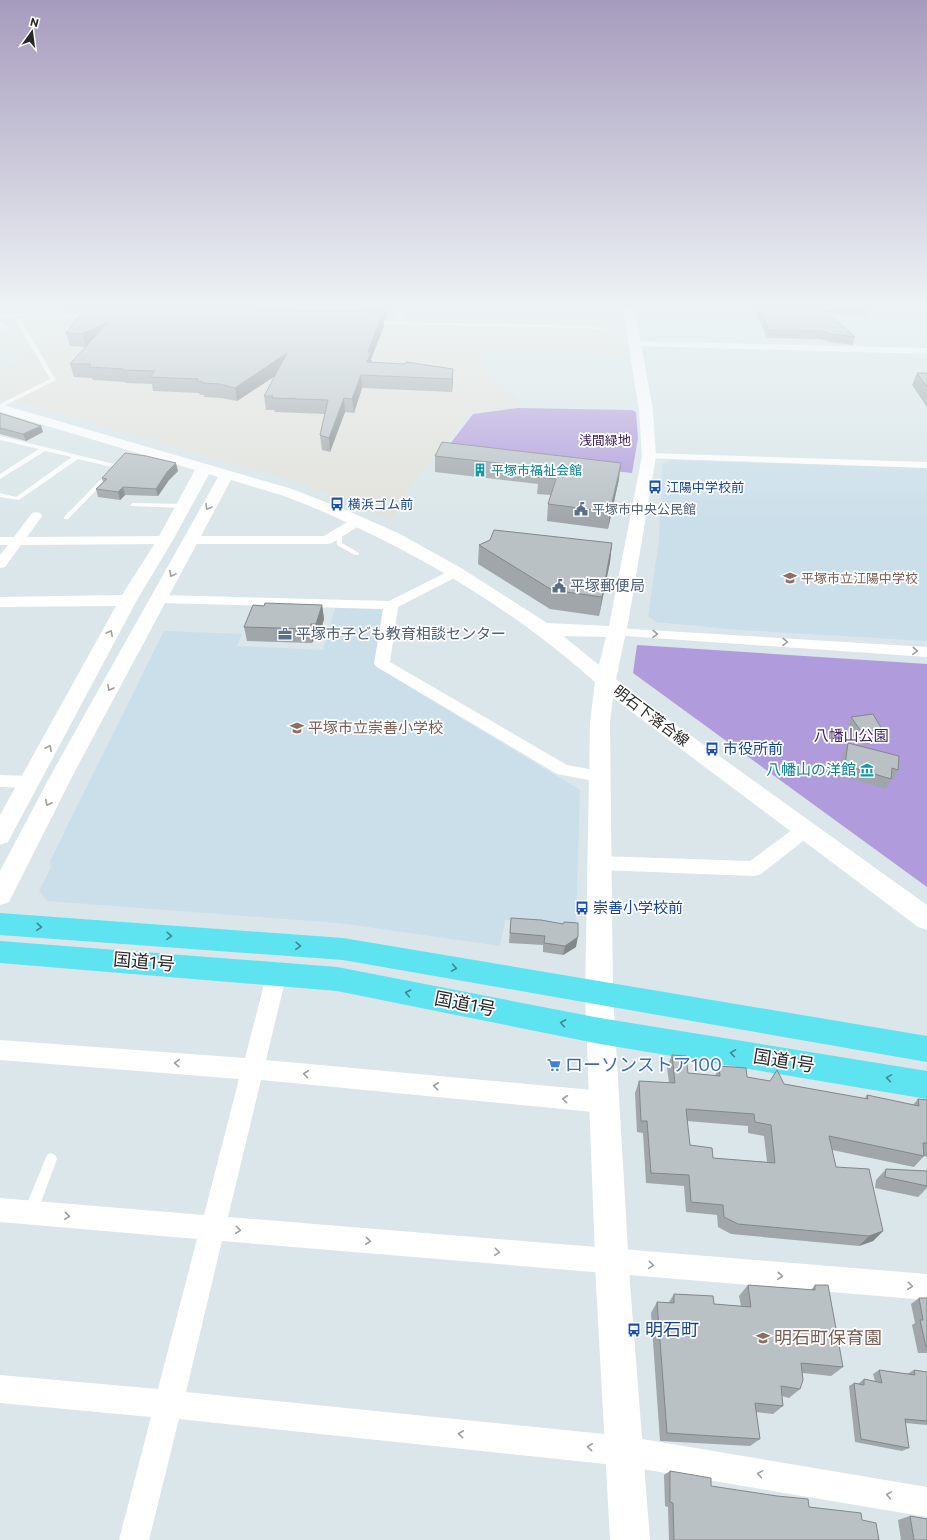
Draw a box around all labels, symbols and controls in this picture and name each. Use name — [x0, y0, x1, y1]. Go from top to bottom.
north arrow — [12, 12, 52, 52]
text: N — [29, 15, 40, 29]
park label: 浅間緑地 — [579, 432, 631, 448]
building icon: 平塚市福祉会館 — [472, 462, 488, 478]
place label: 平塚市福祉会館 — [491, 462, 582, 478]
bus stop icon: 江陽中学校前 — [647, 479, 663, 495]
place label: 江陽中学校前 — [666, 479, 744, 495]
bus stop icon: 横浜ゴム前 — [329, 496, 345, 512]
place label: 横浜ゴム前 — [348, 496, 413, 512]
public building icon: 平塚市中央公民館 — [573, 501, 589, 517]
place label: 平塚市中央公民館 — [592, 501, 696, 517]
one-way arrow — [206, 502, 213, 510]
one-way arrow — [169, 570, 176, 577]
school or university icon: 平塚市立江陽中学校 — [782, 570, 798, 586]
place label: 平塚市立江陽中学校 — [801, 570, 918, 586]
place label: 平塚郵便局 — [570, 576, 645, 594]
public building icon: 平塚郵便局 — [551, 578, 567, 594]
place label: 平塚市子ども教育相談センター — [296, 624, 506, 642]
office icon: 平塚市子ども教育相談センター — [277, 626, 293, 642]
one-way arrow — [105, 630, 113, 637]
one-way arrow — [652, 630, 658, 639]
one-way arrow — [782, 638, 788, 647]
one-way arrow — [912, 646, 918, 655]
street label: 明石下落合線 — [610, 681, 693, 749]
one-way arrow — [107, 684, 114, 692]
place label: 平塚市立崇善小学校 — [308, 718, 443, 736]
school or university icon: 平塚市立崇善小学校 — [289, 720, 305, 736]
park label: 八幡山公園 — [813, 726, 889, 744]
place label: 市役所前 — [723, 739, 783, 757]
bus stop icon: 市役所前 — [704, 741, 720, 757]
one-way arrow — [44, 745, 52, 752]
place label: 八幡山の洋館 — [766, 760, 856, 778]
museum icon: 八幡山の洋館 — [859, 762, 875, 778]
one-way arrow — [45, 799, 53, 806]
place label: 崇善小学校前 — [593, 898, 683, 916]
bus stop icon: 崇善小学校前 — [574, 900, 590, 916]
one-way arrow — [36, 922, 42, 931]
one-way arrow — [166, 932, 172, 941]
one-way arrow — [295, 941, 301, 950]
street label: 国道1号 — [112, 947, 176, 975]
one-way arrow — [451, 963, 458, 972]
street label: 国道1号 — [433, 986, 498, 1020]
one-way arrow — [405, 989, 411, 997]
one-way arrow — [560, 1020, 566, 1028]
street label: 国道1号 — [752, 1044, 816, 1076]
one-way arrow — [730, 1049, 736, 1058]
place label: ローソンストア100 — [565, 1053, 722, 1075]
supermarket icon: ローソンストア100 — [546, 1057, 562, 1073]
one-way arrow — [174, 1058, 180, 1067]
one-way arrow — [303, 1069, 309, 1078]
one-way arrow — [885, 1074, 892, 1083]
one-way arrow — [433, 1082, 439, 1091]
one-way arrow — [562, 1095, 568, 1104]
one-way arrow — [64, 1211, 70, 1220]
one-way arrow — [235, 1225, 241, 1234]
one-way arrow — [365, 1236, 371, 1245]
one-way arrow — [494, 1248, 500, 1257]
one-way arrow — [648, 1261, 654, 1270]
one-way arrow — [777, 1271, 783, 1280]
one-way arrow — [907, 1281, 913, 1290]
place label: 明石町 — [645, 1318, 699, 1340]
bus stop icon: 明石町 — [626, 1322, 642, 1338]
place label: 明石町保育園 — [774, 1326, 882, 1348]
school or university icon: 明石町保育園 — [755, 1330, 771, 1346]
one-way arrow — [458, 1430, 464, 1439]
one-way arrow — [587, 1443, 593, 1452]
one-way arrow — [757, 1470, 763, 1479]
one-way arrow — [885, 1492, 892, 1500]

